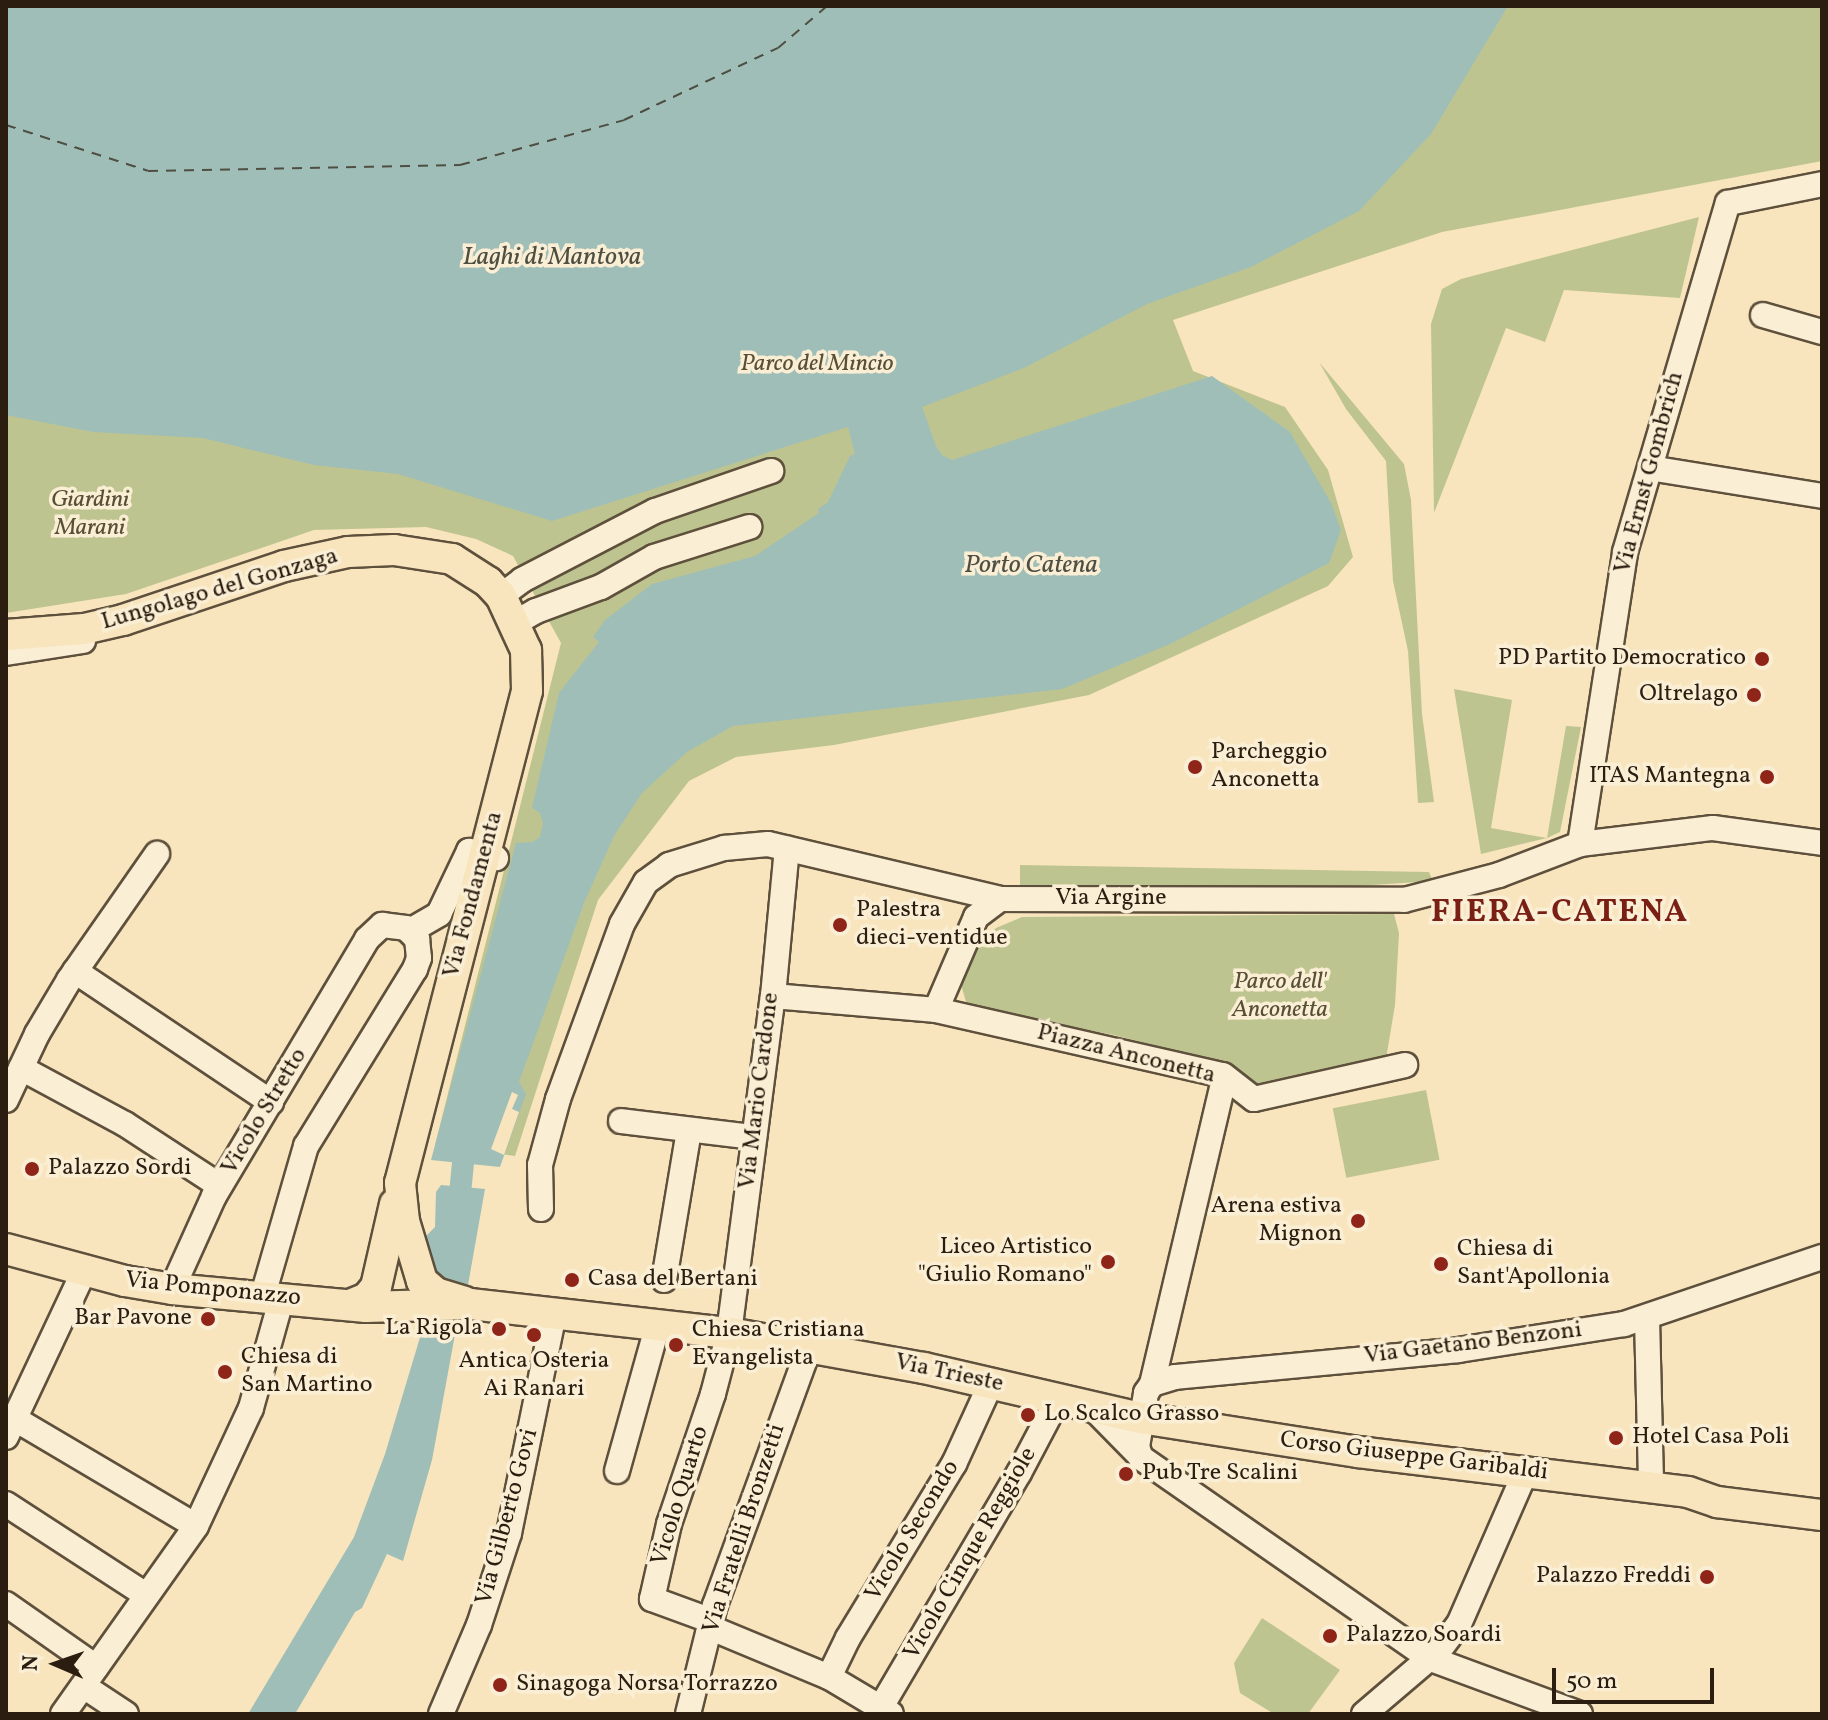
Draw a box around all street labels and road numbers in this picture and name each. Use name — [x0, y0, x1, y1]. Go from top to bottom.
street label: Via Ernst Gombrich — [1609, 369, 1691, 577]
street label: Lungolago del Gonzaga — [98, 542, 342, 638]
street label: Via Fondamenta — [438, 808, 510, 982]
street label: Via Argine — [1055, 885, 1167, 913]
street label: Via Mario Cardone — [734, 991, 786, 1191]
street label: Piazza Anconetta — [1034, 1019, 1218, 1091]
street label: Vicolo Stretto — [216, 1043, 314, 1181]
street label: Via Pomponazzo — [124, 1266, 302, 1314]
street label: Via Gaetano Benzoni — [1362, 1316, 1584, 1372]
street label: Via Trieste — [892, 1348, 1006, 1400]
street label: Via Fratelli Bronzetti — [697, 1420, 793, 1638]
street label: Vicolo Quarto — [646, 1423, 716, 1569]
street label: Via Gilberto Govi — [471, 1426, 545, 1608]
street label: Corso Giuseppe Garibaldi — [1278, 1426, 1550, 1488]
street label: Vicolo Cinque Reggiole — [898, 1443, 1044, 1665]
street label: Vicolo Secondo — [860, 1455, 966, 1607]

